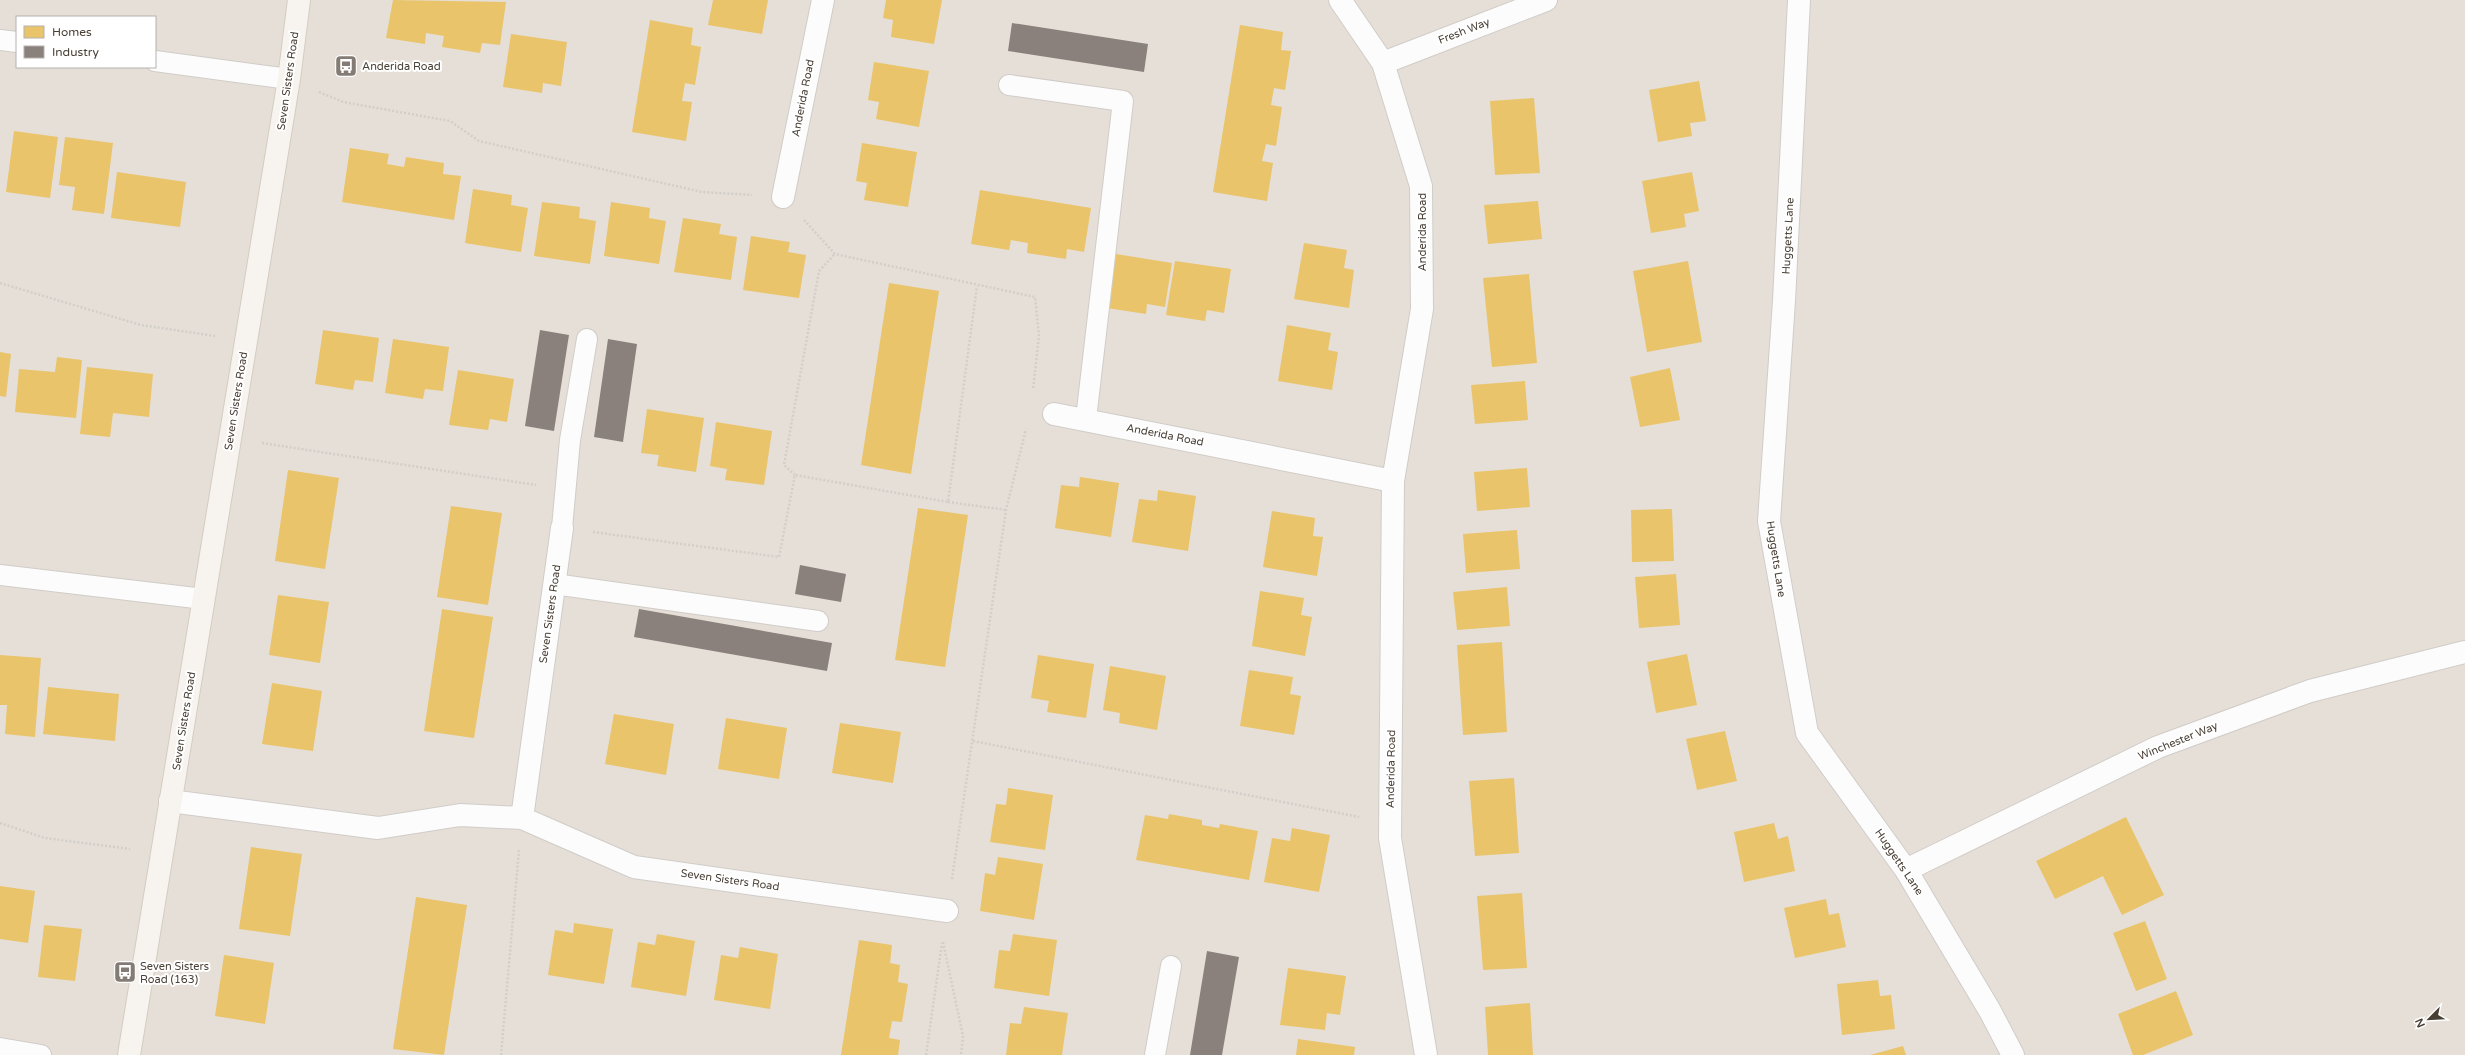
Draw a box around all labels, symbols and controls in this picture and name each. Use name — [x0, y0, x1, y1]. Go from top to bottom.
street label: Fresh Way — [1436, 15, 1492, 47]
legend — [16, 16, 156, 68]
text: Homes — [52, 25, 92, 39]
street label: Seven Sisters Road — [275, 31, 301, 131]
text: Industry — [52, 45, 99, 59]
bus stop icon: Anderida Road — [333, 53, 359, 79]
street label: Anderida Road — [789, 58, 817, 138]
place label: Anderida Road — [362, 60, 441, 73]
street label: Anderida Road — [1416, 193, 1429, 271]
street label: Huggetts Lane — [1779, 197, 1797, 275]
street label: Seven Sisters Road — [222, 351, 250, 451]
street label: Anderida Road — [1125, 421, 1205, 449]
street label: Huggetts Lane — [1764, 520, 1788, 598]
street label: Seven Sisters Road — [537, 564, 563, 664]
street label: Seven Sisters Road — [170, 671, 198, 771]
street label: Winchester Way — [2136, 719, 2220, 763]
street label: Anderida Road — [1384, 730, 1398, 808]
street label: Huggetts Lane — [1872, 826, 1926, 898]
street label: Seven Sisters Road — [680, 867, 780, 893]
bus stop icon: Seven Sisters Road (163) — [112, 959, 138, 985]
place label: Seven Sisters Road (163) — [140, 960, 209, 986]
north arrow — [2409, 999, 2449, 1039]
text: N — [2413, 1016, 2428, 1030]

